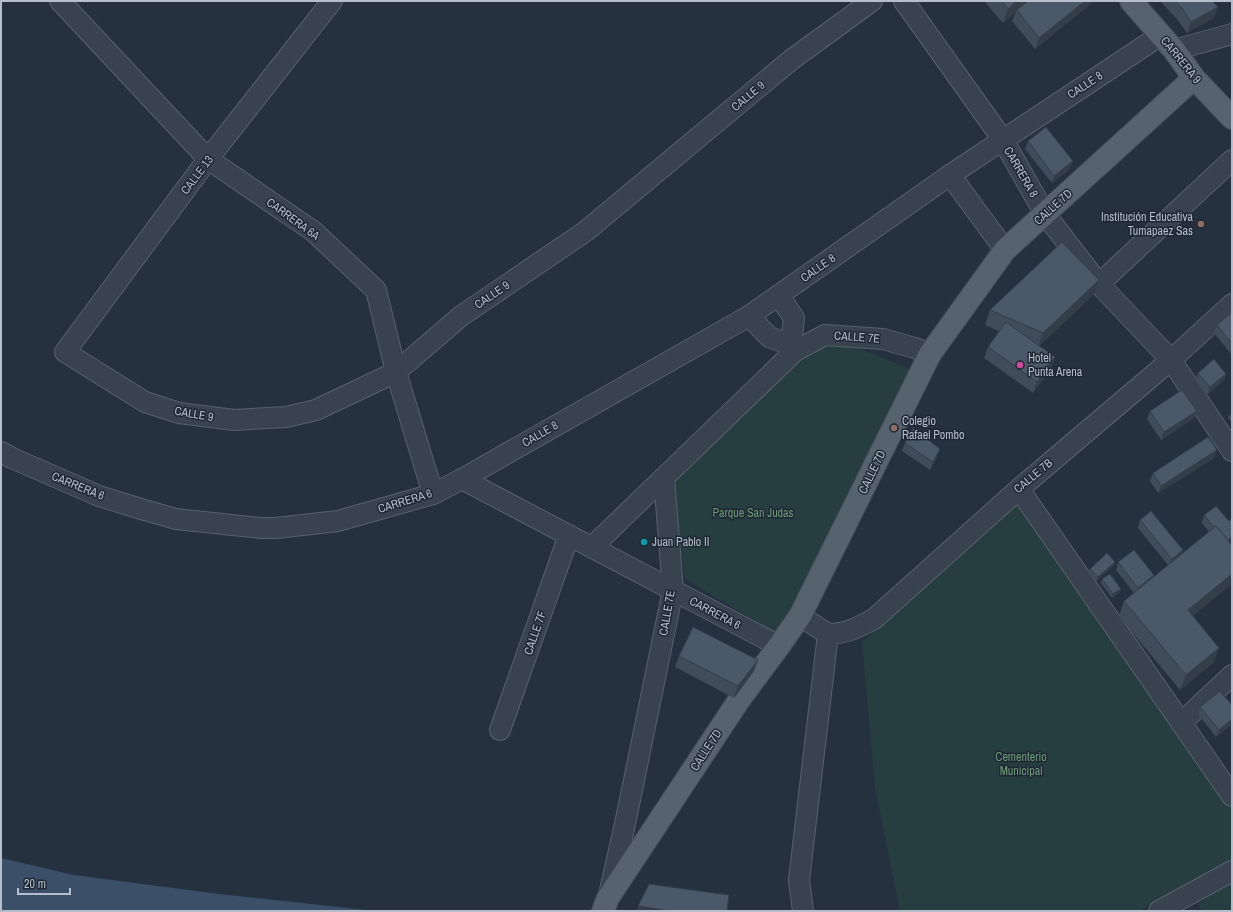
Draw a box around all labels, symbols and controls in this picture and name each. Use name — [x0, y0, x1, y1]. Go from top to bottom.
street label: CARRERA 9 — [1157, 33, 1205, 87]
street label: CALLE 8 — [1064, 68, 1106, 102]
street label: CALLE 9 — [728, 77, 768, 115]
street label: CARRERA 8 — [1000, 144, 1042, 200]
street label: CALLE 13 — [177, 152, 217, 198]
street label: CALLE 7D — [1030, 185, 1076, 229]
street label: CARRERA 6A — [263, 194, 323, 244]
place label: Institución Educativa Tumapaez Sas — [1101, 209, 1194, 239]
marker: Institución Educativa Tumapaez Sas — [1196, 219, 1206, 229]
street label: CALLE 8 — [797, 250, 839, 286]
street label: CALLE 9 — [471, 277, 513, 313]
street label: CALLE 7E — [834, 327, 880, 347]
place label: Hotel Punta Arena — [1028, 350, 1083, 380]
marker: Hotel Punta Arena — [1015, 360, 1025, 370]
street label: CALLE 9 — [173, 403, 215, 425]
place label: Colegio Rafael Pombo — [902, 413, 964, 443]
street label: CALLE 8 — [519, 417, 561, 451]
marker: Colegio Rafael Pombo — [889, 423, 899, 433]
street label: CALLE 7D — [855, 448, 889, 496]
street label: CALLE 7B — [1010, 455, 1056, 497]
street label: CARRERA 6 — [49, 468, 107, 504]
street label: CARRERA 6 — [376, 485, 434, 517]
park label: Parque San Judas — [713, 505, 794, 521]
place label: Juan Pablo II — [652, 534, 709, 550]
marker: Juan Pablo II — [639, 537, 649, 547]
street label: CALLE 7E — [655, 589, 679, 637]
street label: CARRERA 6 — [687, 593, 743, 633]
street label: CALLE 7F — [520, 609, 550, 657]
street label: CALLE 7D — [687, 726, 725, 774]
park label: Cementerio Municipal — [995, 749, 1047, 779]
scale bar — [18, 870, 70, 896]
text: 20 m — [24, 876, 46, 892]

